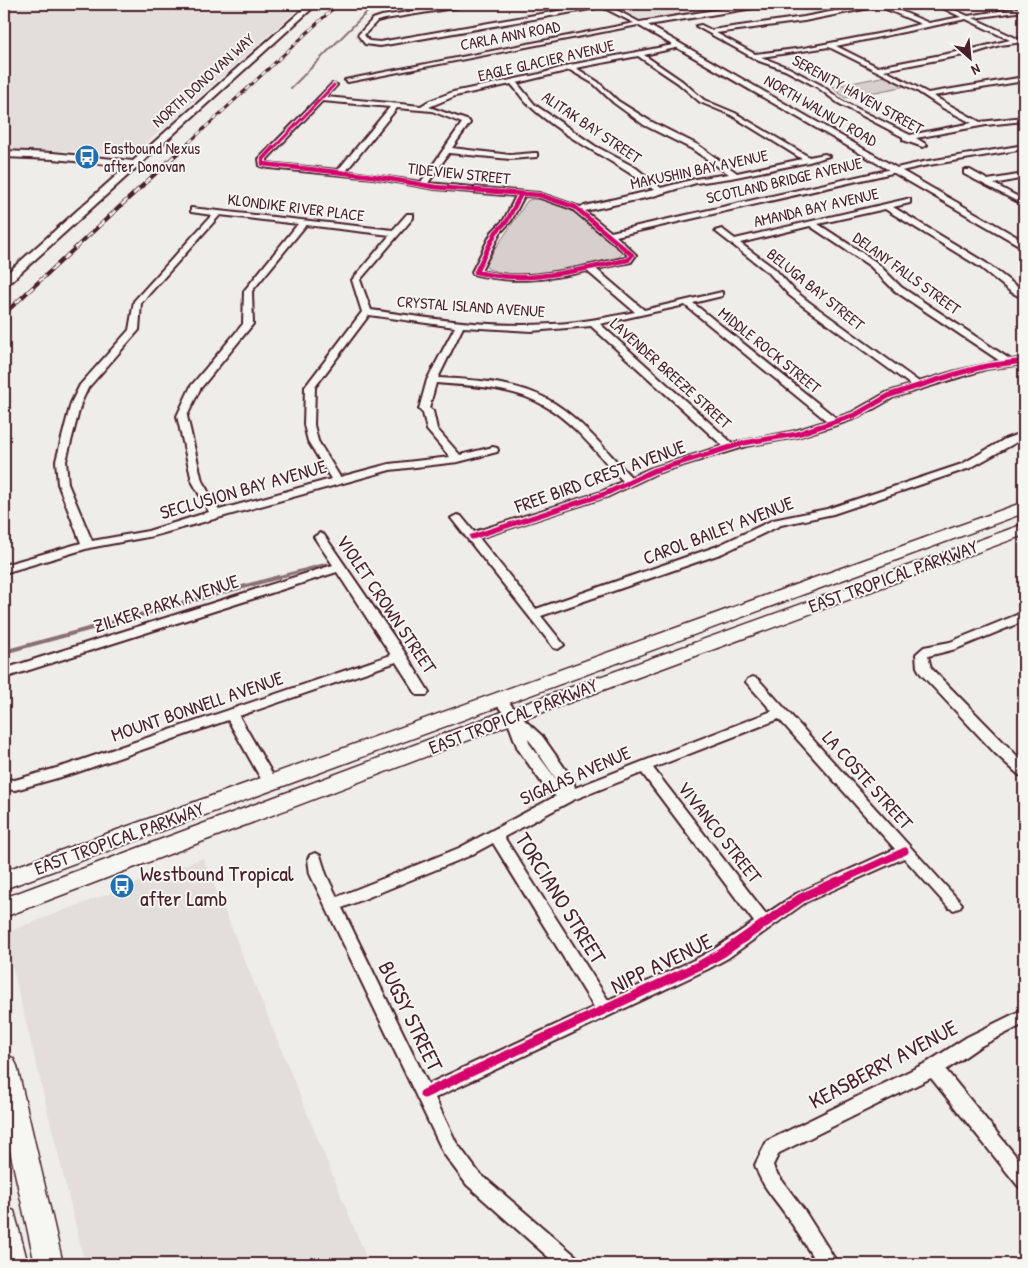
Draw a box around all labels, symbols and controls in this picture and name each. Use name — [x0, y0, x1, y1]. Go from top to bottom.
street label: CARLA ANN ROAD — [458, 14, 562, 55]
street label: NORTH DONOVAN WAY — [147, 28, 259, 132]
north arrow — [946, 32, 996, 82]
street label: EAGLE GLACIER AVENUE — [476, 34, 616, 86]
street label: SERENITY HAVEN STREET — [789, 49, 928, 139]
text: N — [968, 60, 984, 80]
street label: NORTH WALNUT ROAD — [761, 69, 882, 151]
street label: ALITAK BAY STREET — [538, 86, 646, 169]
place label: Eastbound Nexus after Donovan — [104, 137, 200, 177]
bus stop icon: Eastbound Nexus after Donovan — [74, 144, 100, 170]
street label: MAKUSHIN BAY AVENUE — [628, 144, 770, 194]
street label: SCOTLAND BRIDGE AVENUE — [704, 151, 864, 209]
street label: TIDEVIEW STREET — [407, 157, 512, 189]
street label: AMANDA BAY AVENUE — [751, 182, 881, 232]
street label: KLONDIKE RIVER PLACE — [226, 188, 366, 226]
street label: DELANY FALLS STREET — [849, 226, 966, 320]
street label: BELUGA BAY STREET — [763, 243, 870, 335]
street label: CRYSTAL ISLAND AVENUE — [396, 290, 546, 322]
street label: MIDDLE ROCK STREET — [714, 302, 826, 398]
street label: LAVENDER BREEZE STREET — [606, 313, 737, 434]
street label: FREE BIRD CREST AVENUE — [510, 433, 689, 519]
street label: SECLUSION BAY AVENUE — [157, 453, 330, 525]
street label: CAROL BAILEY AVENUE — [639, 489, 798, 571]
street label: VIOLET CROWN STREET — [331, 530, 444, 679]
street label: EAST TROPICAL PARKWAY — [805, 533, 982, 619]
street label: ZILKER PARK AVENUE — [90, 567, 242, 639]
street label: MOUNT BONNELL AVENUE — [108, 664, 287, 748]
street label: EAST TROPICAL PARKWAY — [425, 672, 602, 760]
street label: LA COSTE STREET — [817, 725, 920, 836]
street label: SIGALAS AVENUE — [516, 739, 635, 811]
street label: VIVANCO STREET — [672, 776, 769, 889]
street label: EAST TROPICAL PARKWAY — [31, 795, 208, 881]
street label: TORCIANO STREET — [509, 827, 614, 970]
place label: Westbound Tropical after Lamb — [140, 858, 294, 913]
bus stop icon: Westbound Tropical after Lamb — [109, 873, 135, 899]
street label: NIPP AVENUE — [605, 925, 717, 1000]
street label: BUGSY STREET — [371, 956, 451, 1077]
street label: KEASBERRY AVENUE — [804, 1012, 963, 1116]

